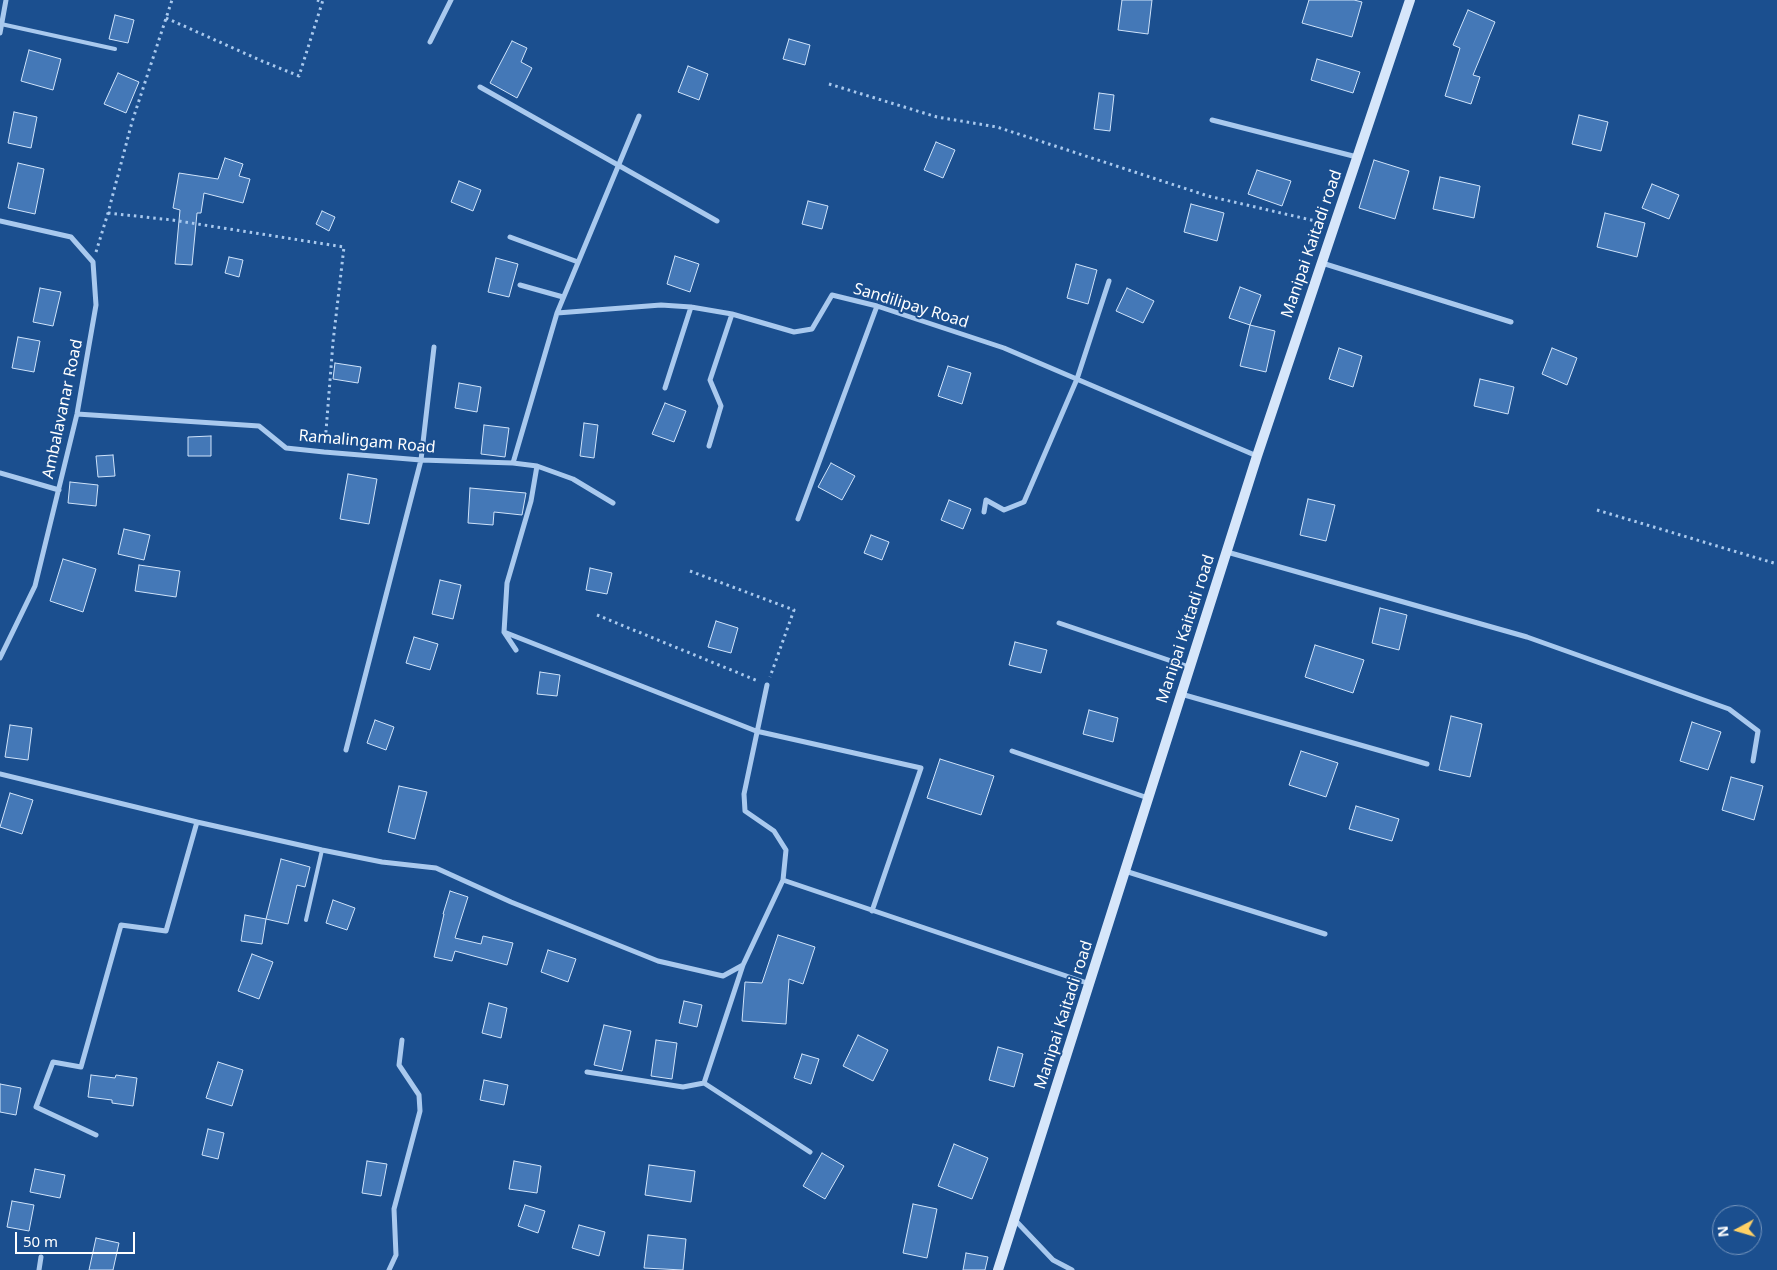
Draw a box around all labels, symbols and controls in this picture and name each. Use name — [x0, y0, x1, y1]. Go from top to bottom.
street label: Manipai Kaitadi road — [1278, 167, 1346, 321]
street label: Sandilipay Road — [851, 279, 971, 333]
street label: Ambalavanar Road — [39, 337, 87, 481]
street label: Ramalingam Road — [298, 426, 436, 458]
street label: Manipai Kaitadi road — [1153, 552, 1219, 706]
street label: Manipai Kaitadi road — [1031, 938, 1097, 1092]
north arrow — [1712, 1205, 1762, 1255]
scale bar — [18, 1222, 138, 1254]
text: N — [1713, 1225, 1733, 1238]
text: 50 m — [23, 1231, 58, 1251]

